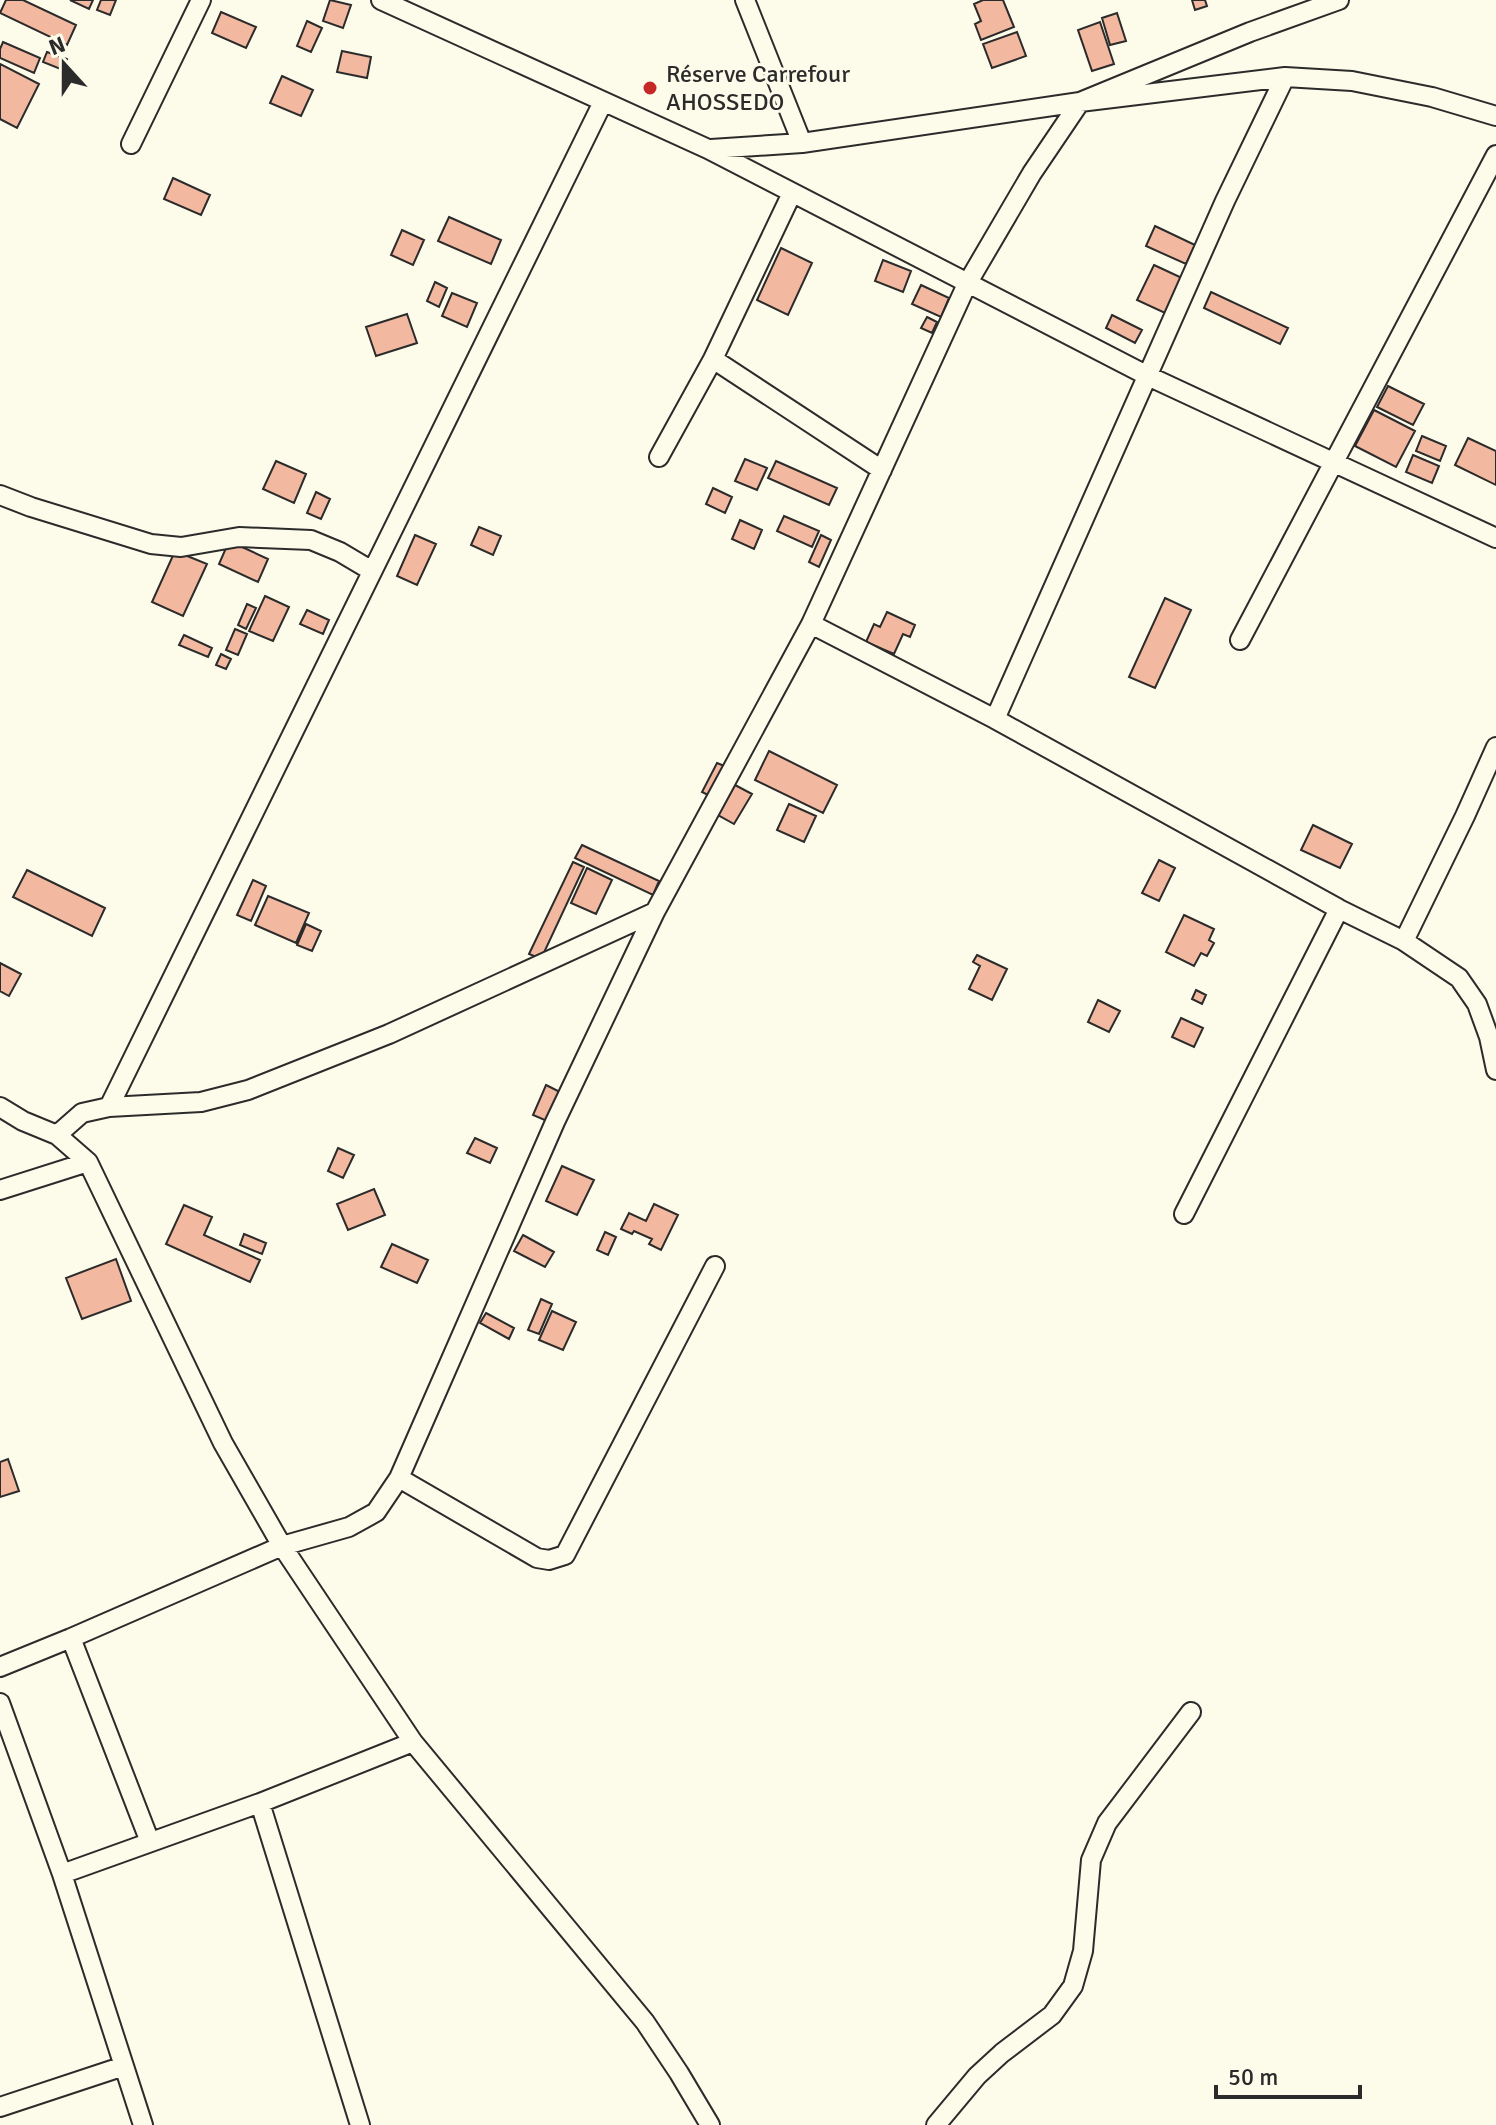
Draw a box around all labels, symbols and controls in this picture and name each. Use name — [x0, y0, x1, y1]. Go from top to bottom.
north arrow — [24, 24, 104, 104]
text: N — [45, 30, 69, 61]
place label: Réserve Carrefour AHOSSEDO — [666, 59, 850, 117]
marker: Réserve Carrefour AHOSSEDO — [641, 79, 659, 97]
scale bar — [1216, 2049, 1360, 2099]
text: 50 m — [1228, 2062, 1278, 2092]

